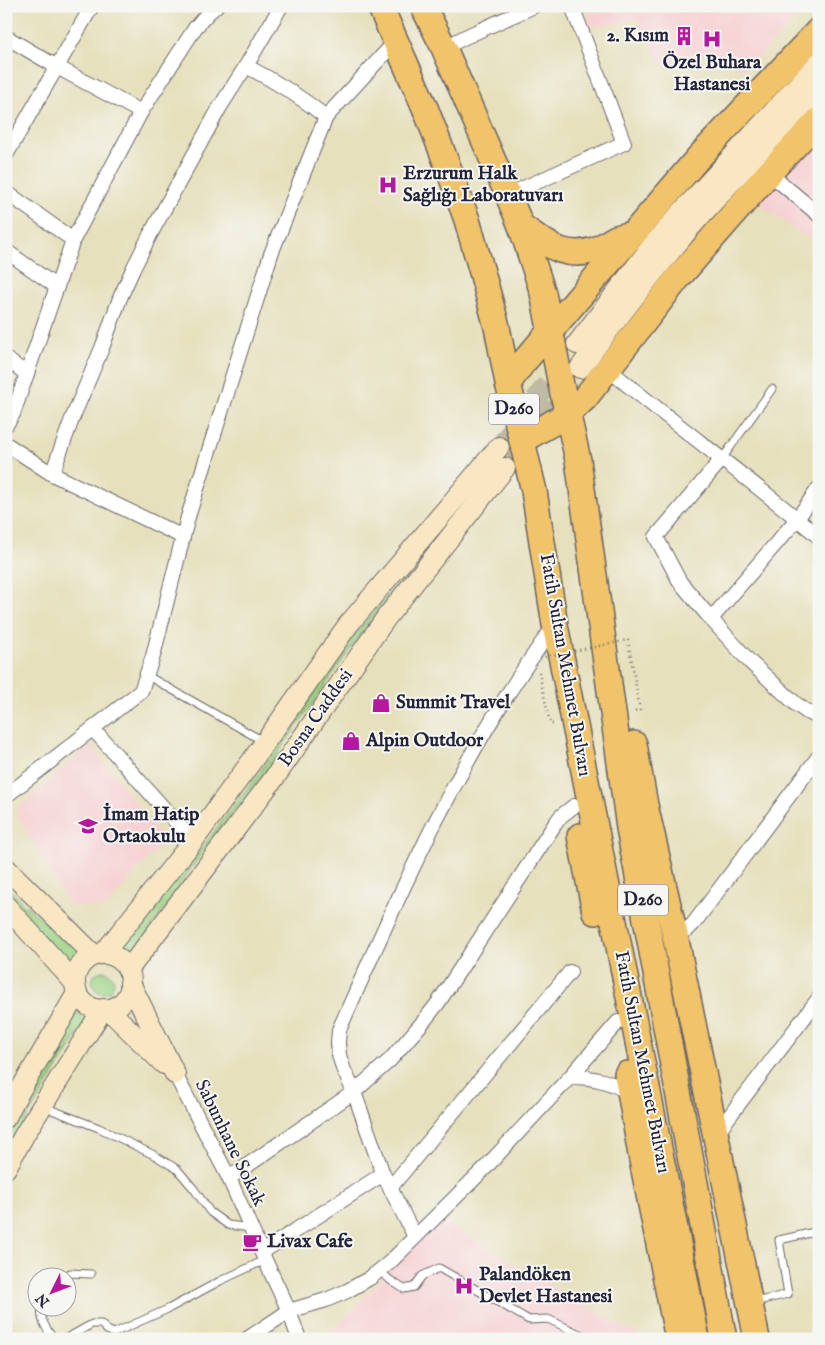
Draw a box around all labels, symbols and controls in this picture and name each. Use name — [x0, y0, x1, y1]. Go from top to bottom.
place label: 2. Kısım — [607, 24, 669, 48]
building icon: 2. Kısım — [673, 25, 695, 47]
hospital icon: Özel Buhara Hastanesi — [701, 28, 723, 50]
place label: Özel Buhara Hastanesi — [663, 50, 762, 97]
place label: Erzurum Halk Sağlığı Laboratuvarı — [403, 162, 563, 208]
hospital icon: Erzurum Halk Sağlığı Laboratuvarı — [377, 174, 399, 196]
road number: D260 — [489, 394, 539, 424]
street label: Fatih Sultan Mehmet Bulvarı — [534, 552, 596, 778]
street label: Bosna Caddesi — [273, 664, 359, 772]
place label: Summit Travel — [396, 691, 511, 715]
shop icon: Summit Travel — [370, 692, 392, 714]
place label: Alpin Outdoor — [365, 729, 484, 753]
shop icon: Alpin Outdoor — [340, 730, 362, 752]
place label: İmam Hatip Ortaokulu — [103, 802, 200, 849]
school or university icon: İmam Hatip Ortaokulu — [77, 815, 99, 837]
road number: D260 — [618, 884, 668, 916]
street label: Fatih Sultan Mehmet Bulvarı — [609, 949, 675, 1175]
street label: Sabunhane Sokak — [189, 1076, 271, 1211]
place label: Livax Cafe — [267, 1230, 353, 1254]
cafe icon: Livax Cafe — [241, 1231, 263, 1253]
place label: Palandöken Devlet Hastanesi — [479, 1263, 612, 1309]
north arrow — [28, 1268, 78, 1318]
hospital icon: Palandöken Devlet Hastanesi — [453, 1275, 475, 1297]
text: N — [32, 1290, 54, 1311]

